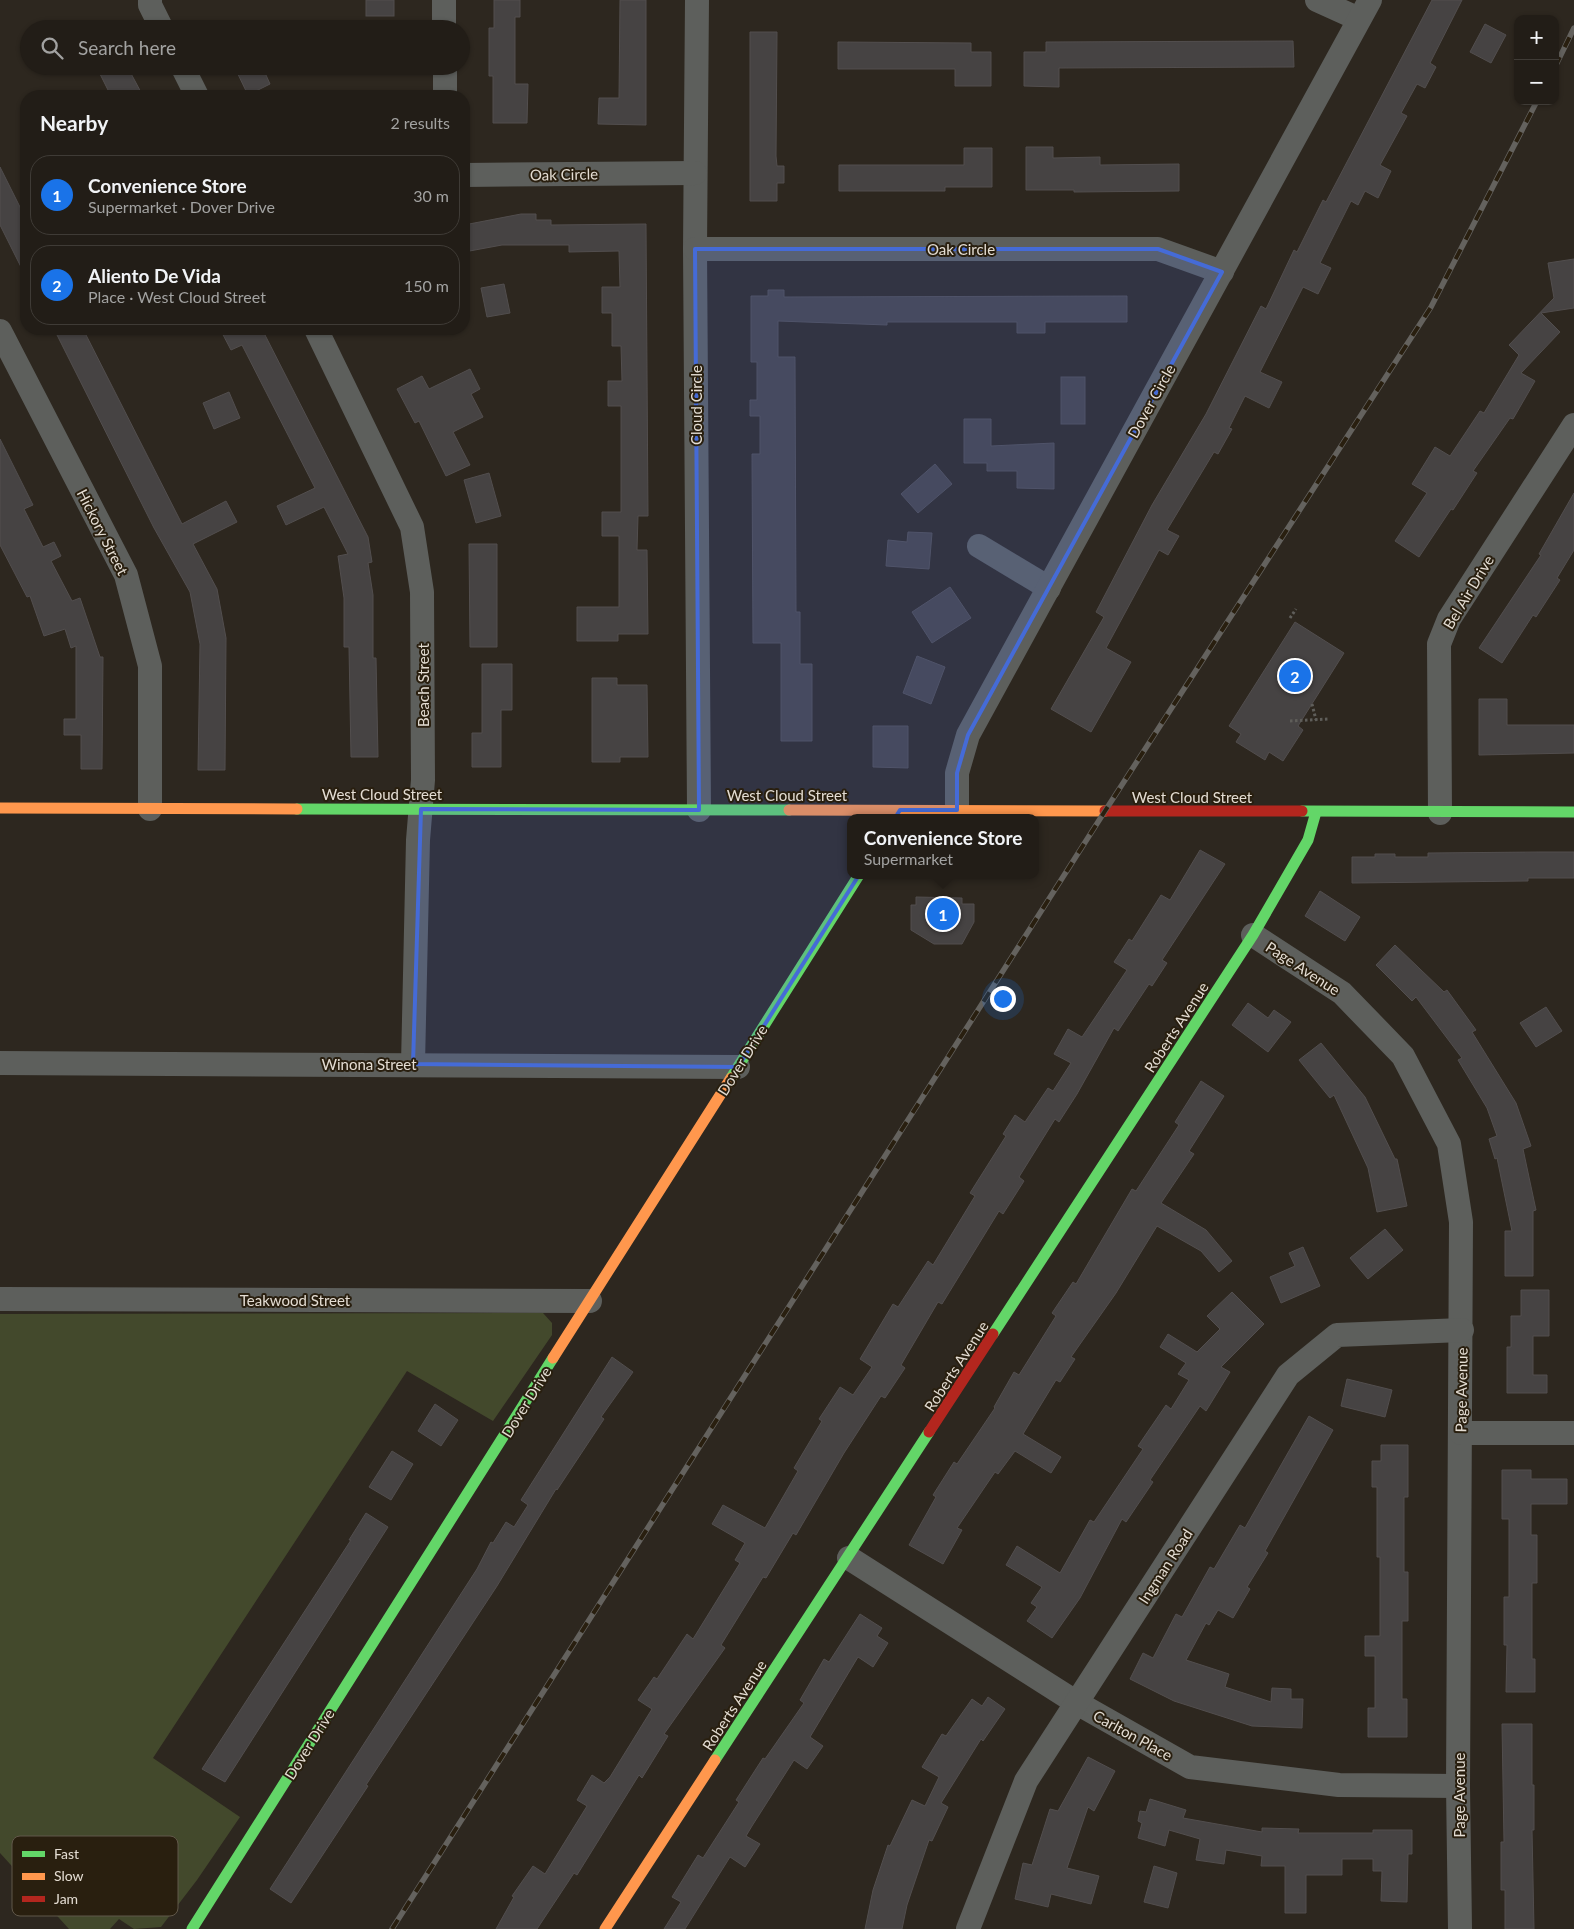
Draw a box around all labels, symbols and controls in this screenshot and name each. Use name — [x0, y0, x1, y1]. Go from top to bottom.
map controls — [1514, 15, 1559, 105]
button: + — [1514, 15, 1559, 60]
search box — [20, 20, 470, 75]
icon: search — [38, 34, 66, 62]
text: Search here — [78, 36, 176, 59]
button: − — [1514, 60, 1559, 105]
text: Nearby — [40, 110, 108, 135]
text: 2 results — [390, 113, 450, 132]
street label: Oak Circle — [530, 164, 598, 184]
text: Convenience Store — [88, 174, 247, 197]
text: 1 — [52, 186, 62, 205]
text: 30 m — [413, 186, 449, 205]
text: Supermarket · Dover Drive — [88, 197, 275, 216]
street label: Oak Circle — [927, 240, 995, 258]
text: Aliento De Vida — [88, 264, 221, 287]
text: 2 — [52, 276, 62, 295]
text: 150 m — [404, 276, 449, 295]
text: Place · West Cloud Street — [88, 287, 266, 306]
street label: Dover Circle — [1123, 361, 1179, 441]
street label: Cloud Circle — [687, 365, 705, 445]
street label: Hickory Street — [74, 486, 133, 578]
street label: Bel Air Drive — [1439, 552, 1497, 632]
street label: Beach Street — [414, 642, 432, 727]
pin: 2 — [1279, 657, 1311, 695]
street label: West Cloud Street — [322, 785, 443, 803]
street label: West Cloud Street — [727, 786, 848, 804]
street label: West Cloud Street — [1132, 788, 1253, 806]
popup — [847, 814, 1039, 879]
text: Convenience Store — [864, 826, 1022, 849]
text: Supermarket — [864, 849, 953, 868]
pin: 1 — [927, 895, 959, 933]
street label: Page Avenue — [1263, 937, 1344, 999]
street label: Roberts Avenue — [1140, 978, 1212, 1076]
your location — [990, 986, 1016, 1012]
street label: Dover Drive — [713, 1021, 771, 1099]
street label: Winona Street — [321, 1055, 417, 1073]
street label: Teakwood Street — [240, 1291, 351, 1309]
street label: Roberts Avenue — [920, 1317, 992, 1415]
street label: Page Avenue — [1451, 1347, 1471, 1433]
street label: Dover Drive — [497, 1363, 555, 1441]
street label: Ingman Road — [1134, 1525, 1196, 1607]
street label: Roberts Avenue — [698, 1656, 770, 1754]
street label: Dover Drive — [280, 1705, 338, 1783]
street label: Carlton Place — [1090, 1706, 1176, 1764]
street label: Page Avenue — [1450, 1753, 1468, 1837]
legend — [12, 1836, 178, 1916]
text: Fast — [54, 1845, 79, 1862]
text: Slow — [54, 1867, 84, 1884]
text: Jam — [54, 1890, 78, 1907]

